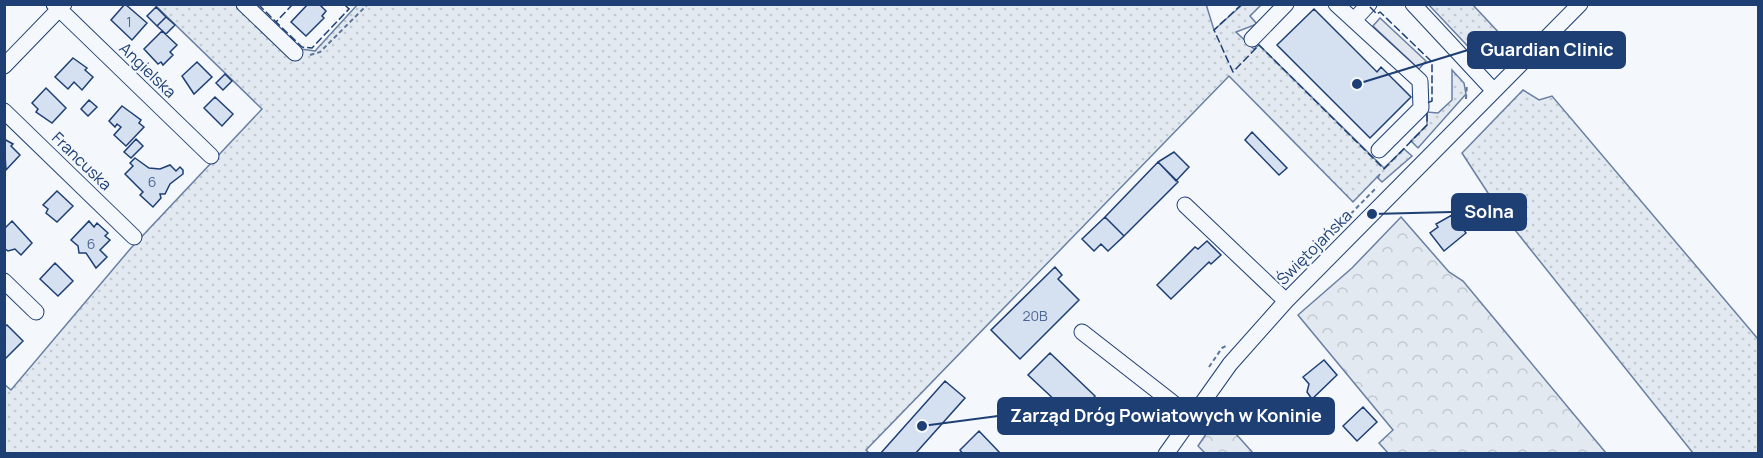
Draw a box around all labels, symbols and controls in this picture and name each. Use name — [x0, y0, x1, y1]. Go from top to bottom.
house number: 1 — [126, 12, 132, 31]
callout: Guardian Clinic — [1468, 32, 1625, 68]
street label: Angielska — [115, 37, 181, 103]
text: Guardian Clinic — [1480, 37, 1614, 61]
street label: Francuska — [47, 127, 117, 195]
house number: 6 — [148, 172, 156, 191]
callout: Solna — [1452, 194, 1526, 230]
text: Solna — [1464, 199, 1514, 223]
street label: Świętojańska — [1271, 204, 1357, 290]
house number: 6 — [87, 234, 95, 253]
house number: 20B — [1022, 306, 1048, 325]
callout: Zarząd Dróg Powiatowych w Koninie — [998, 398, 1334, 434]
text: Zarząd Dróg Powiatowych w Koninie — [1010, 403, 1322, 427]

